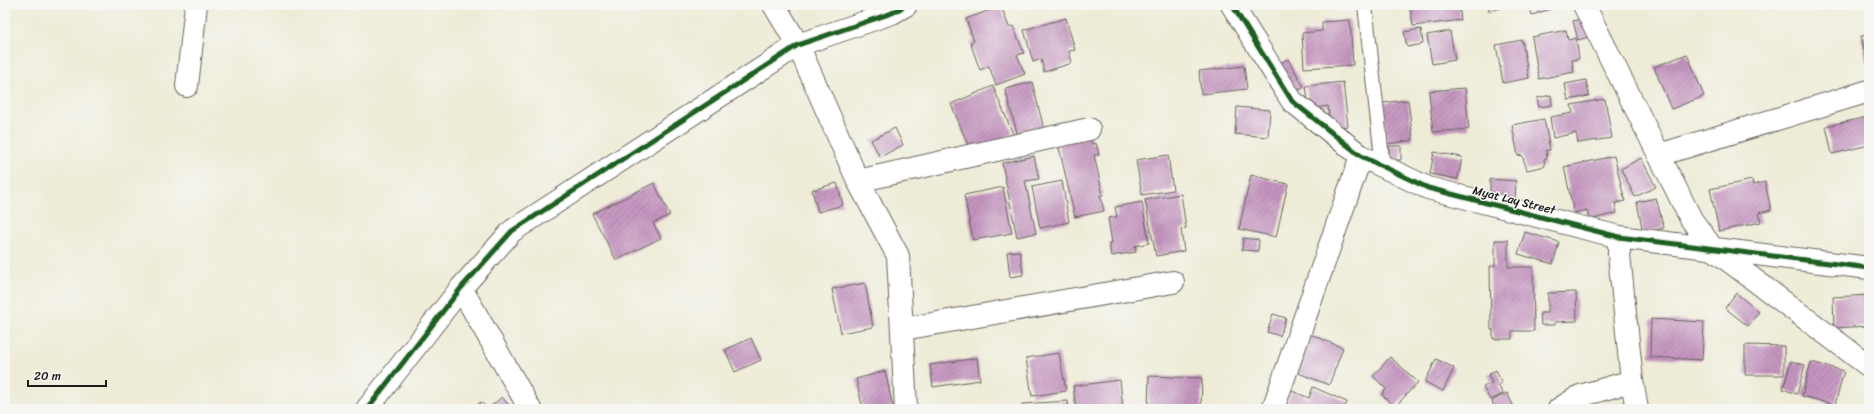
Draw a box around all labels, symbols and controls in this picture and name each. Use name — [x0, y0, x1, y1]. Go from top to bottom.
street label: Myat Lay Street — [1470, 179, 1559, 221]
scale bar — [28, 362, 106, 388]
text: 20 m — [34, 365, 61, 387]

